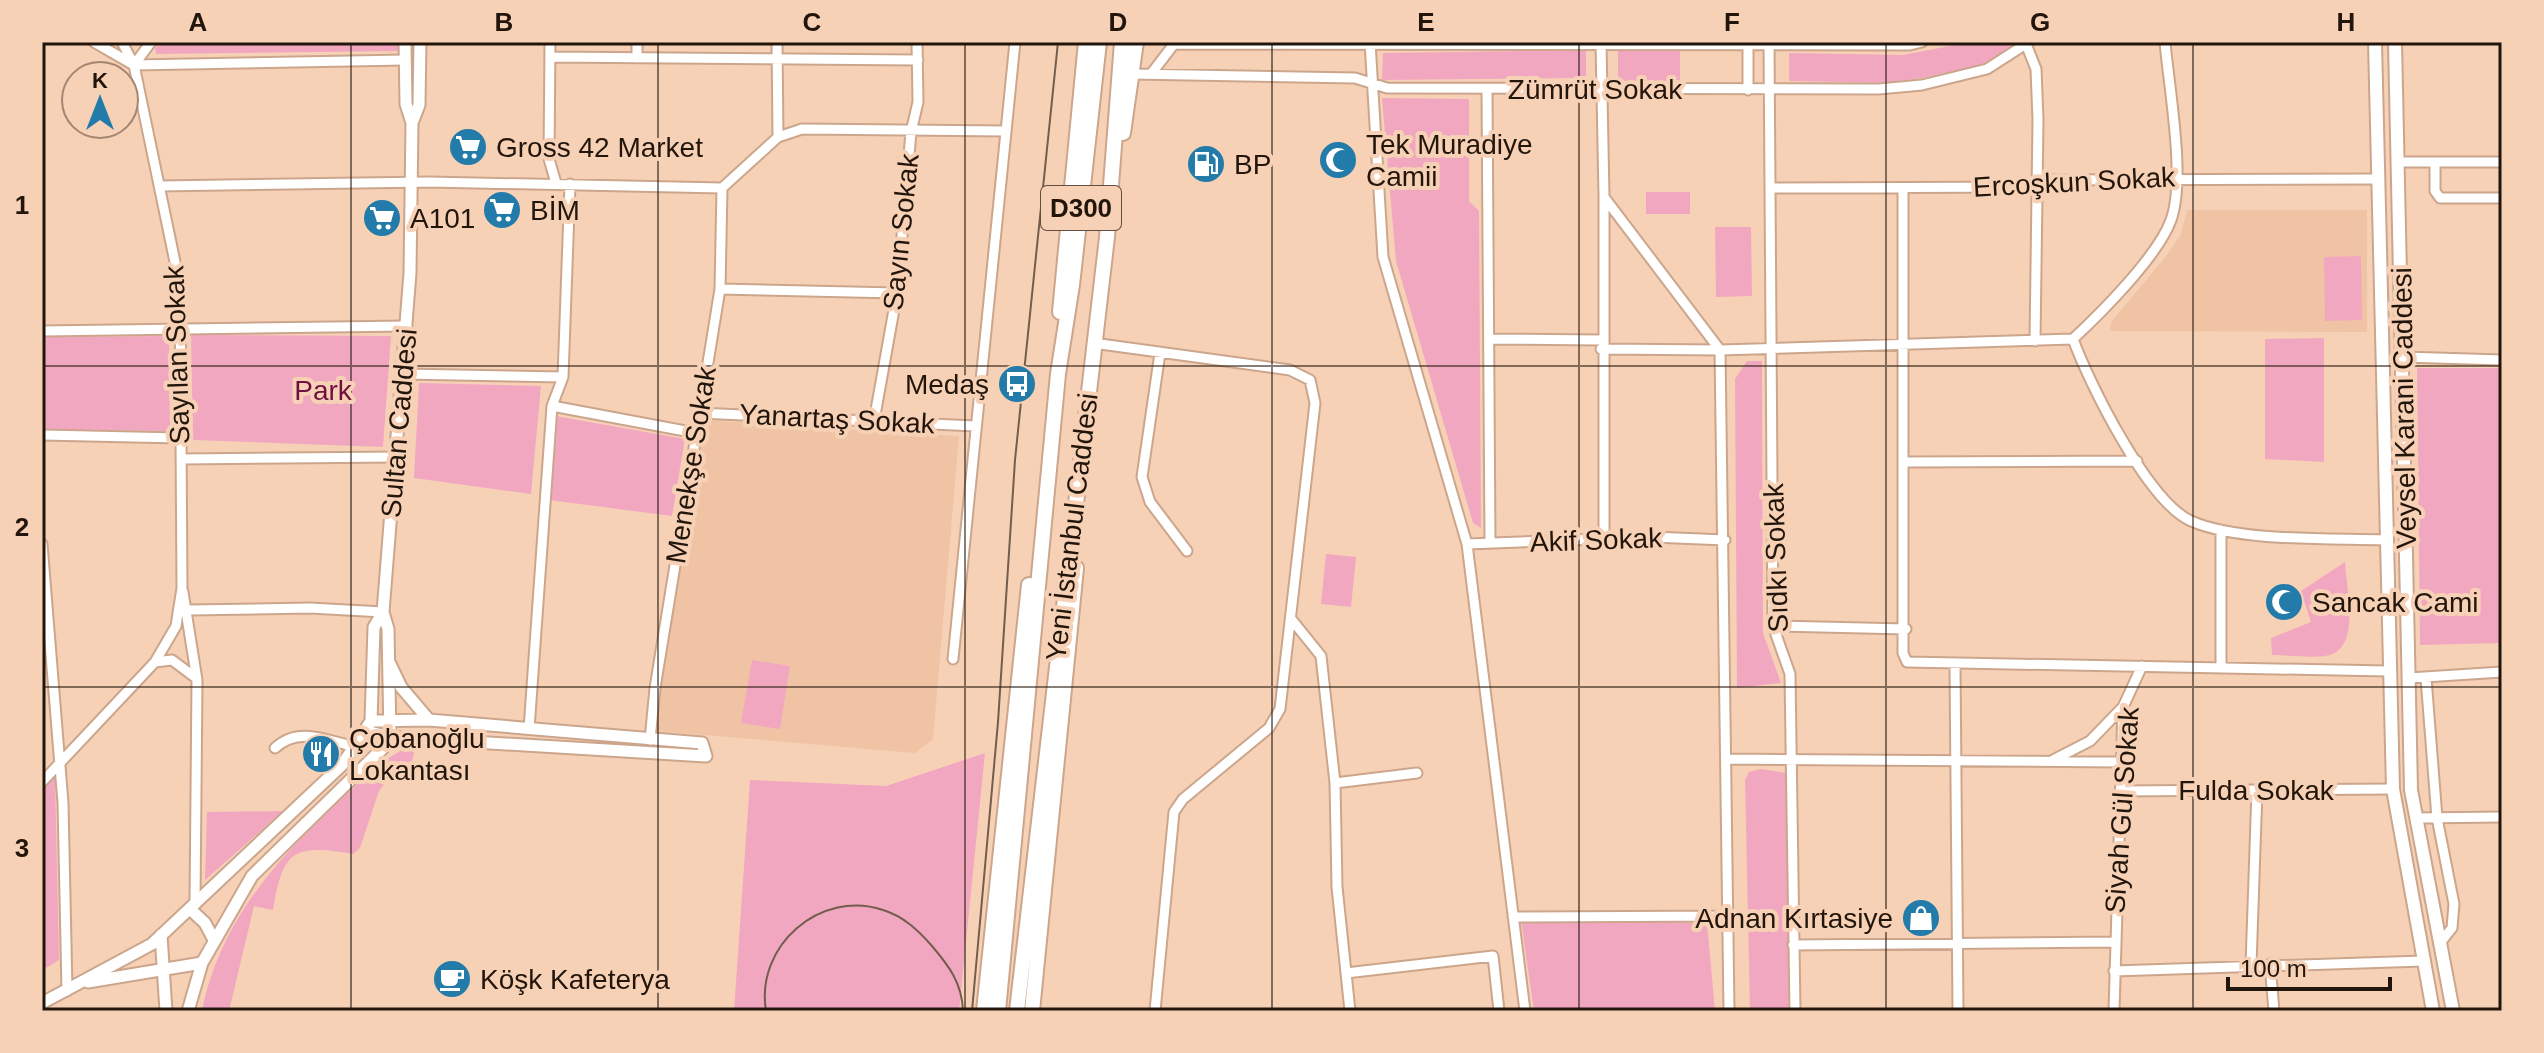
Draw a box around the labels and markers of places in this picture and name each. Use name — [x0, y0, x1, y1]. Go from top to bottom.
supermarket icon: Gross 42 Market — [447, 126, 489, 168]
place label: Tek Muradiye Camii — [1366, 129, 1533, 192]
place label: Gross 42 Market — [496, 132, 703, 163]
mosque icon: Tek Muradiye Camii — [1317, 139, 1359, 181]
fuel station icon: BP — [1185, 143, 1227, 185]
place label: BP — [1234, 149, 1271, 180]
supermarket icon: BİM — [481, 189, 523, 231]
place label: BİM — [530, 195, 580, 226]
supermarket icon: A101 — [361, 197, 403, 239]
place label: A101 — [410, 203, 475, 234]
bus stop icon: Medaş — [996, 363, 1038, 405]
place label: Medaş — [905, 369, 989, 400]
mosque icon: Sancak Cami — [2263, 581, 2305, 623]
place label: Sancak Cami — [2312, 587, 2479, 618]
place label: Çobanoğlu Lokantası — [349, 723, 484, 786]
restaurant icon: Çobanoğlu Lokantası — [300, 733, 342, 775]
shop icon: Adnan Kırtasiye — [1900, 897, 1942, 939]
place label: Adnan Kırtasiye — [1695, 903, 1893, 934]
cafe icon: Köşk Kafeterya — [431, 958, 473, 1000]
place label: Köşk Kafeterya — [480, 964, 670, 995]

